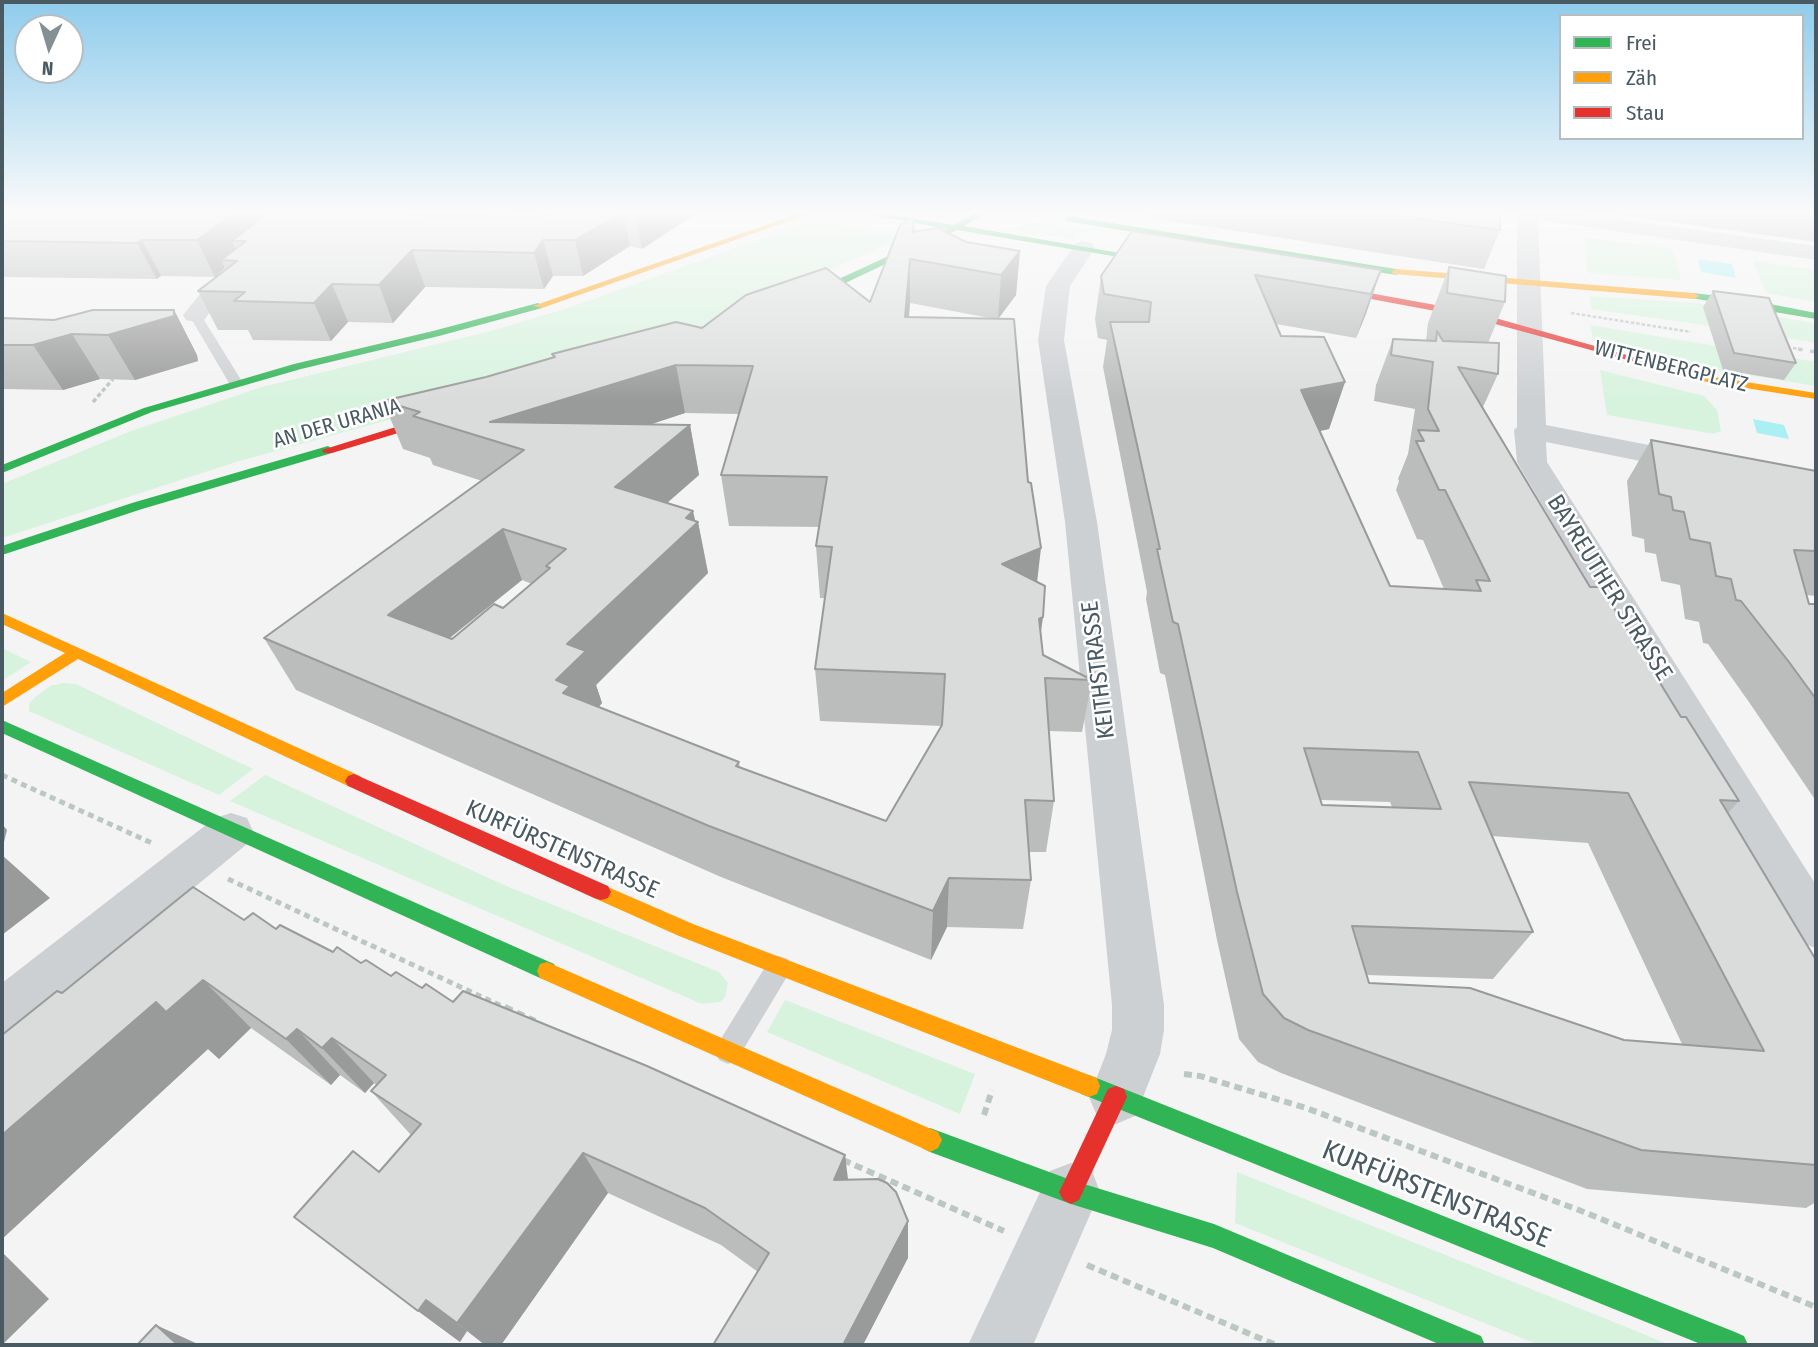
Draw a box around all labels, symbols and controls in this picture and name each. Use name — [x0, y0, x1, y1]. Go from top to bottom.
north arrow — [14, 14, 84, 84]
legend — [1559, 14, 1804, 140]
text: Frei — [1626, 30, 1657, 56]
text: N — [41, 57, 54, 80]
text: Zäh — [1626, 65, 1657, 91]
text: Stau — [1626, 100, 1664, 126]
street label: WITTENBERGPLATZ — [1592, 336, 1750, 398]
street label: AN DER URANIA — [270, 394, 404, 454]
street label: BAYREUTHER STRASSE — [1540, 490, 1678, 686]
street label: KEITHSTRASSE — [1076, 599, 1122, 741]
street label: KURFÜRSTENSTRASSE — [461, 794, 663, 906]
street label: KURFÜRSTENSTRASSE — [1317, 1134, 1555, 1256]

